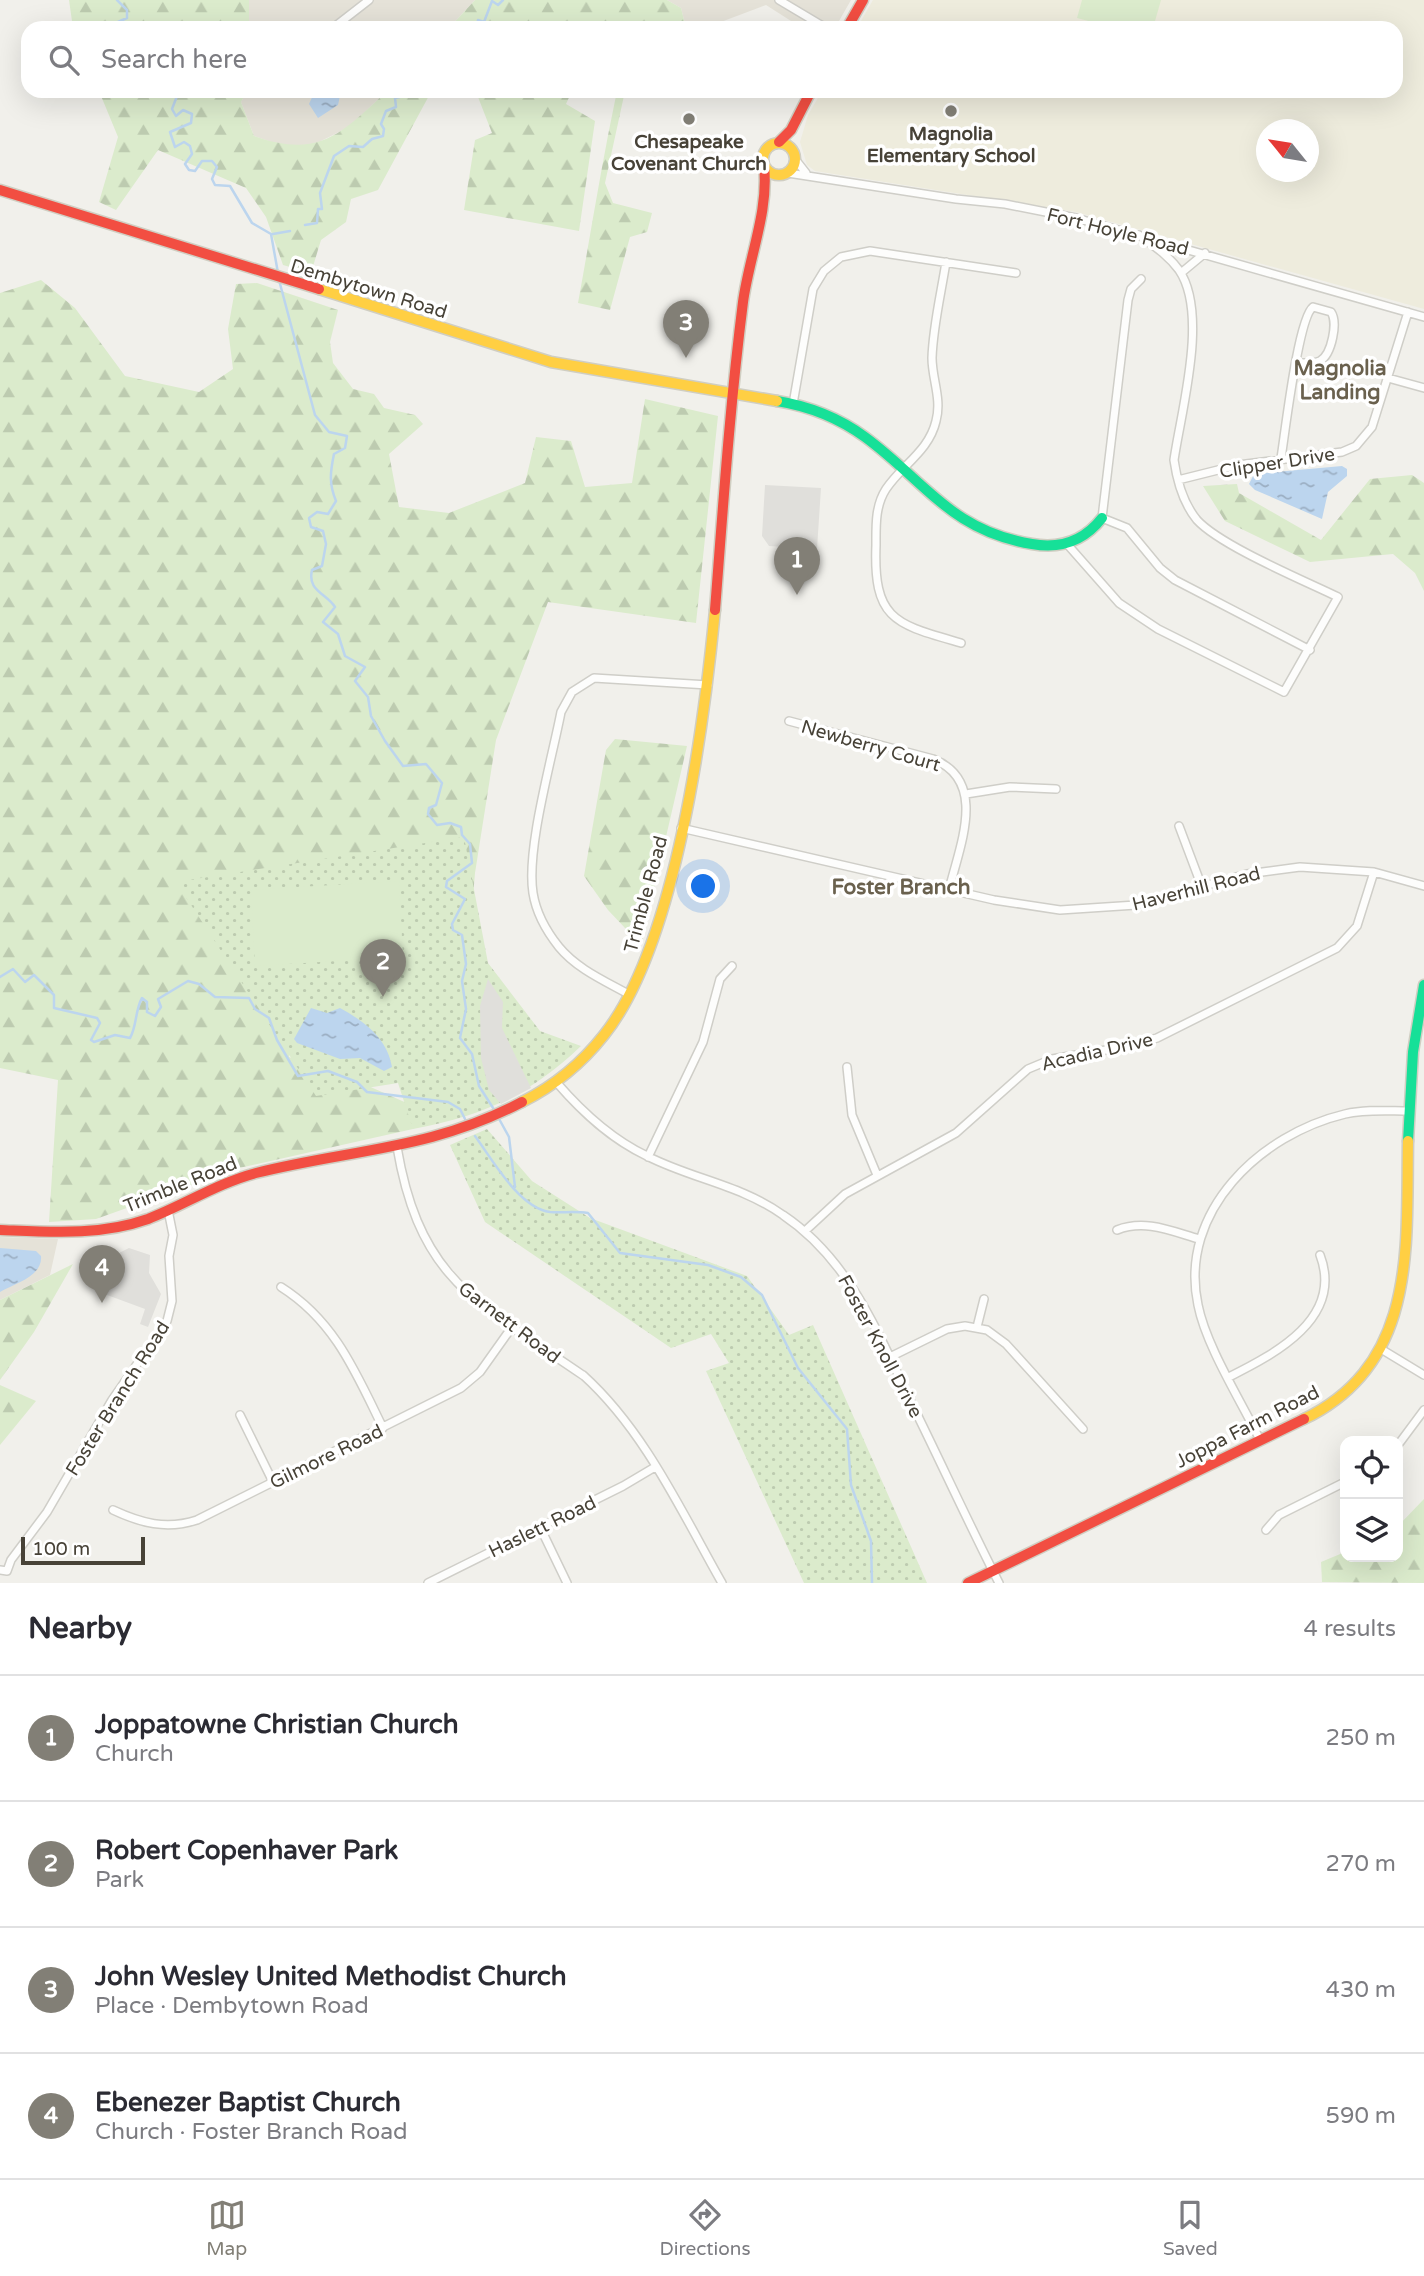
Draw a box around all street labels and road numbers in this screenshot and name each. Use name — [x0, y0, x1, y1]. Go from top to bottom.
street label: Fort Hoyle Road — [1044, 204, 1191, 260]
street label: Dembytown Road — [288, 255, 450, 323]
street label: Clipper Drive — [1218, 443, 1336, 483]
street label: Newberry Court — [799, 716, 943, 776]
street label: Trimble Road — [620, 833, 672, 955]
street label: Haverhill Road — [1130, 862, 1263, 916]
street label: Acadia Drive — [1039, 1028, 1155, 1076]
street label: Trimble Road — [121, 1152, 240, 1218]
street label: Foster Knoll Drive — [833, 1271, 927, 1422]
street label: Garnett Road — [454, 1277, 565, 1368]
street label: Foster Branch Road — [61, 1317, 174, 1480]
street label: Joppa Farm Road — [1172, 1381, 1323, 1473]
street label: Gilmore Road — [266, 1420, 387, 1494]
street label: Haslett Road — [485, 1491, 600, 1562]

